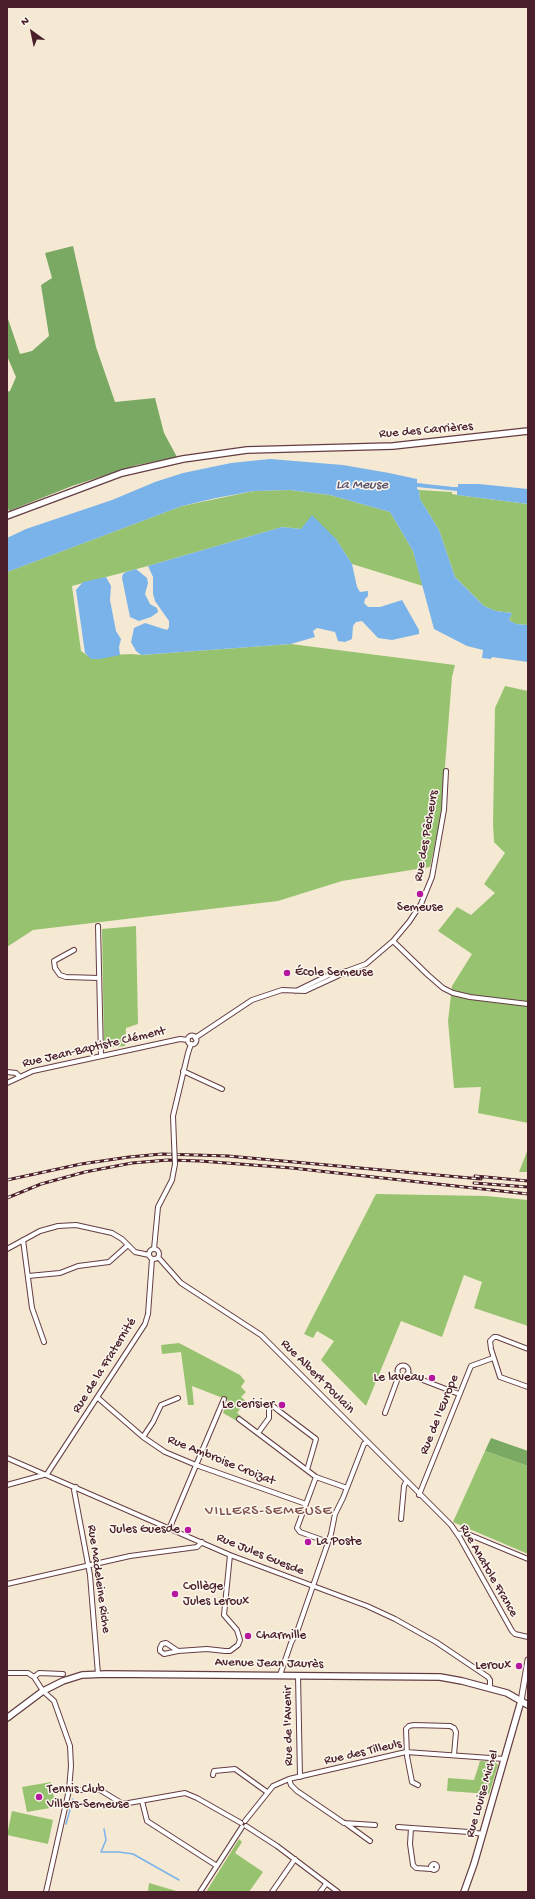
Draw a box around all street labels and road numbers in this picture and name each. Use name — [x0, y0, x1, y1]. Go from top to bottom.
street label: Rue des Carrières — [379, 419, 473, 443]
street label: Rue des Pêcheurs — [411, 789, 443, 883]
street label: Rue Jean-Baptiste Clément — [21, 1024, 167, 1072]
street label: Rue de la Fraternité — [69, 1315, 141, 1417]
street label: Rue Albert Poulain — [277, 1337, 357, 1417]
street label: Rue de l'Europe — [417, 1373, 463, 1457]
street label: Rue Ambroise Croizat — [165, 1432, 277, 1490]
street label: Rue Anatole France — [455, 1522, 521, 1620]
street label: Rue Madeleine Riche — [83, 1524, 113, 1634]
street label: Rue Jules Guesde — [214, 1530, 306, 1580]
street label: Avenue Jean Jaurès — [215, 1655, 323, 1673]
street label: Rue de l'Avenir — [281, 1686, 297, 1766]
street label: Rue des Tilleuls — [323, 1737, 403, 1769]
street label: Rue Louise Michel — [463, 1748, 503, 1840]

